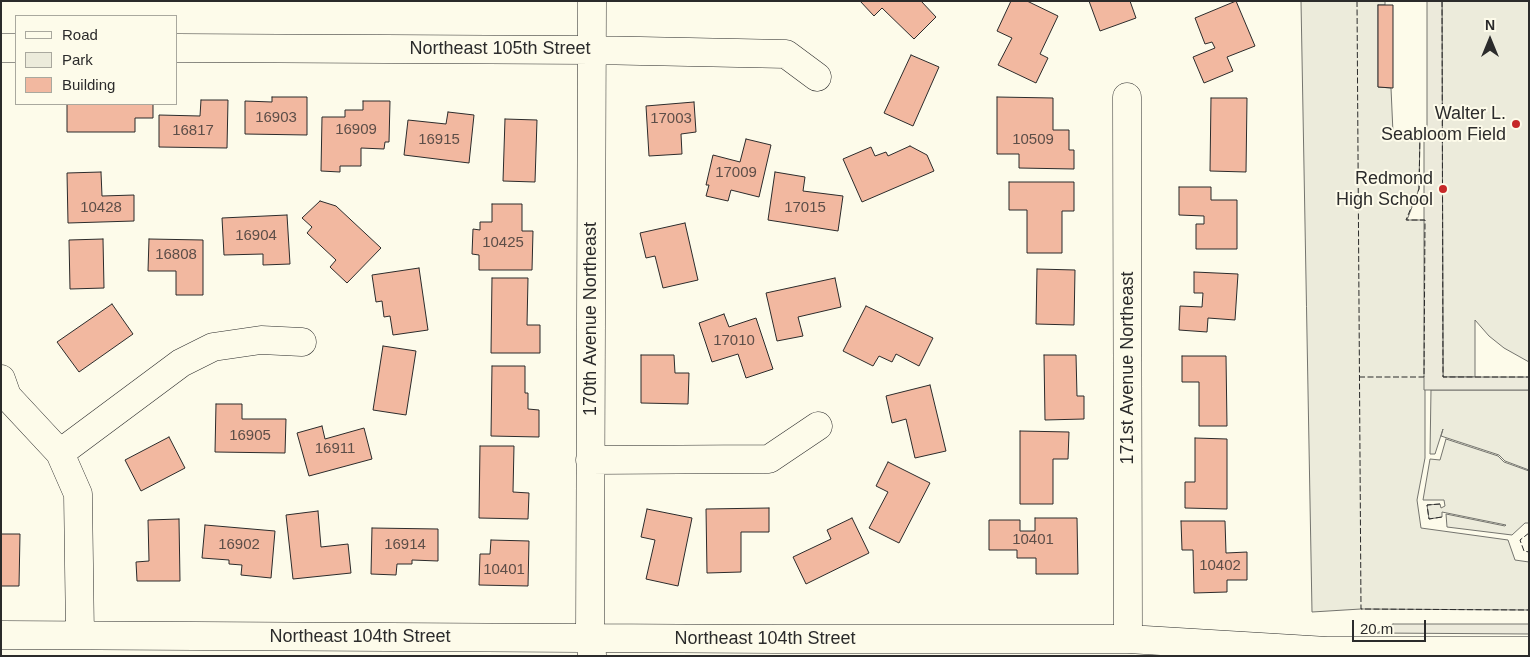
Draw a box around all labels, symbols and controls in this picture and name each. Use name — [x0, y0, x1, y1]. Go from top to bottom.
legend — [15, 15, 178, 105]
north arrow — [1465, 15, 1515, 65]
text: N — [1485, 17, 1495, 33]
text: Road — [62, 26, 98, 43]
street label: Northeast 105th Street — [409, 38, 591, 60]
text: Park — [62, 51, 93, 68]
text: Building — [62, 76, 115, 93]
place label: Walter L. Seabloom Field — [1381, 103, 1506, 146]
house number: 16903 — [255, 109, 297, 127]
house number: 17003 — [650, 110, 692, 128]
marker: Walter L. Seabloom Field — [1510, 118, 1522, 130]
house number: 16909 — [335, 121, 377, 139]
house number: 16817 — [172, 122, 214, 140]
house number: 16915 — [418, 131, 460, 149]
house number: 10509 — [1012, 131, 1054, 149]
house number: 17009 — [715, 164, 757, 182]
place label: Redmond High School — [1336, 168, 1433, 210]
marker: Redmond High School — [1437, 183, 1449, 195]
house number: 10428 — [80, 199, 122, 217]
house number: 17015 — [784, 199, 826, 217]
street label: 170th Avenue Northeast — [580, 222, 602, 416]
house number: 16904 — [235, 227, 277, 245]
house number: 10425 — [482, 234, 524, 252]
house number: 16808 — [155, 246, 197, 264]
street label: 171st Avenue Northeast — [1117, 272, 1139, 464]
house number: 17010 — [713, 332, 755, 350]
house number: 16905 — [229, 427, 271, 445]
house number: 16911 — [315, 440, 355, 458]
house number: 10401 — [1012, 531, 1054, 549]
house number: 16902 — [218, 536, 260, 554]
house number: 16914 — [384, 536, 426, 554]
house number: 10402 — [1199, 557, 1241, 575]
house number: 10401 — [483, 561, 525, 579]
scale bar — [1355, 610, 1429, 642]
text: 20 m — [1360, 620, 1393, 637]
street label: Northeast 104th Street — [269, 626, 451, 648]
street label: Northeast 104th Street — [674, 628, 856, 650]

